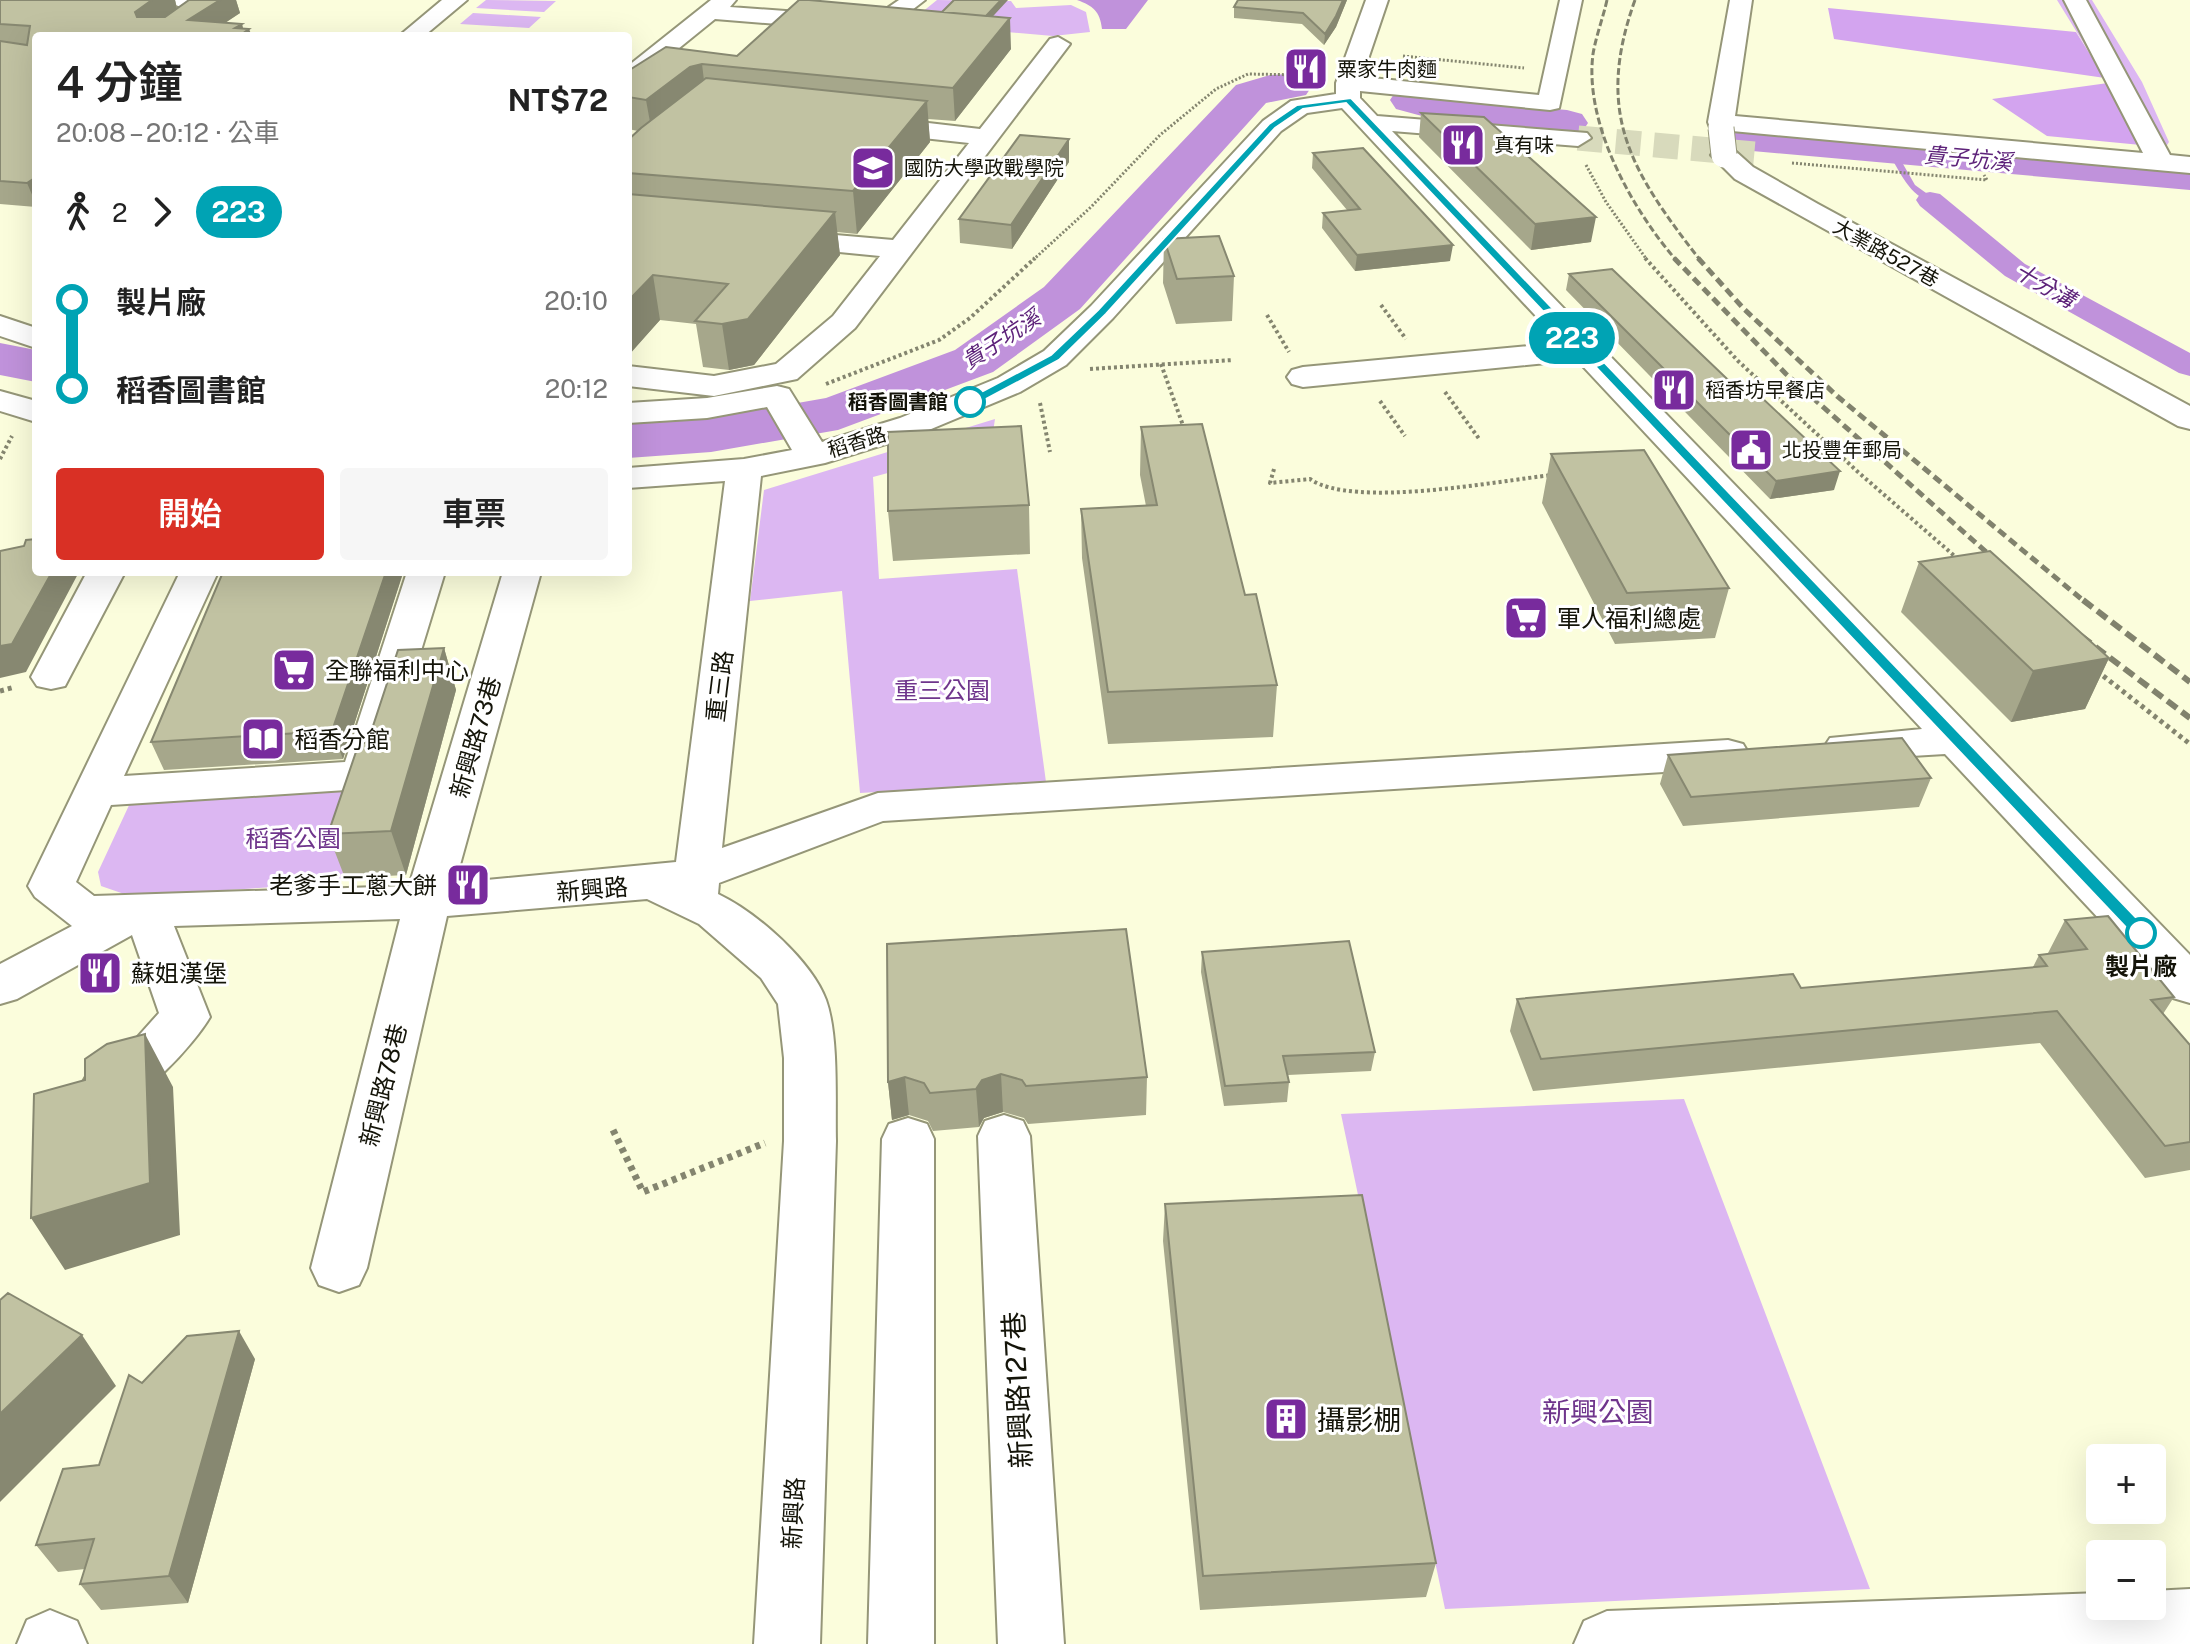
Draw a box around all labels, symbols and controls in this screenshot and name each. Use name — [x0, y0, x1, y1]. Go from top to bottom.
restaurant icon: 粟家牛肉麵 — [1282, 45, 1330, 93]
text: 4 分鐘 — [56, 56, 183, 108]
place label: 粟家牛肉麵 — [1337, 57, 1437, 81]
text: NT$72 — [508, 82, 608, 118]
text: 20:08 – 20:12 · 公車 — [56, 117, 280, 148]
restaurant icon: 真有味 — [1439, 121, 1487, 169]
place label: 真有味 — [1494, 133, 1554, 157]
water label: 貴子坑溪 — [1923, 141, 2016, 175]
school or university icon: 國防大學政戰學院 — [849, 144, 897, 192]
place label: 國防大學政戰學院 — [904, 156, 1064, 180]
icon: walk — [56, 190, 100, 234]
icon: forward — [140, 190, 184, 234]
text: 223 — [212, 195, 266, 228]
text: 2 — [112, 197, 128, 228]
street label: 大業路527巷 — [1829, 214, 1943, 292]
water label: 十分溝 — [2010, 257, 2083, 314]
text: 製片廠 — [116, 284, 206, 320]
text: 20:10 — [544, 285, 608, 316]
water label: 貴子坑溪 — [957, 303, 1047, 374]
line badge: 223 — [1526, 312, 1618, 364]
text: 223 — [1545, 321, 1599, 354]
restaurant icon: 稻香坊早餐店 — [1650, 366, 1698, 414]
text: 稻香圖書館 — [116, 372, 266, 408]
text: 20:12 — [545, 373, 608, 404]
place label: 稻香坊早餐店 — [1705, 378, 1825, 402]
marker: 稻香圖書館 — [955, 387, 985, 417]
place label: 稻香圖書館 — [848, 390, 948, 414]
street label: 稻香路 — [825, 422, 889, 462]
public building icon: 北投豐年郵局 — [1727, 426, 1775, 474]
place label: 北投豐年郵局 — [1782, 438, 1902, 462]
button: 開始 — [56, 468, 324, 560]
button: 車票 — [340, 468, 608, 560]
supermarket icon: 軍人福利總處 — [1502, 594, 1550, 642]
place label: 軍人福利總處 — [1557, 604, 1701, 632]
supermarket icon: 全聯福利中心 — [270, 646, 318, 694]
street label: 重三路 — [701, 649, 737, 723]
place label: 全聯福利中心 — [325, 656, 469, 684]
street label: 新興路73巷 — [444, 673, 506, 801]
park label: 重三公園 — [894, 676, 990, 704]
library icon: 稻香分館 — [239, 715, 287, 763]
place label: 稻香分館 — [294, 725, 390, 753]
park label: 稻香公園 — [245, 824, 341, 852]
restaurant icon: 老爹手工蔥大餅 — [444, 861, 492, 909]
place label: 老爹手工蔥大餅 — [269, 871, 437, 899]
street label: 新興路 — [555, 872, 629, 906]
marker: 製片廠 — [2126, 918, 2156, 948]
restaurant icon: 蘇姐漢堡 — [76, 949, 124, 997]
place label: 製片廠 — [2105, 952, 2177, 980]
place label: 蘇姐漢堡 — [131, 959, 227, 987]
street label: 新興路78巷 — [354, 1021, 412, 1149]
street label: 新興路127巷 — [996, 1311, 1038, 1469]
building icon: 攝影棚 — [1262, 1395, 1310, 1443]
park label: 新興公園 — [1542, 1395, 1654, 1428]
place label: 攝影棚 — [1317, 1403, 1401, 1436]
map controls — [2086, 1444, 2166, 1620]
button: + — [2086, 1444, 2166, 1524]
street label: 新興路 — [777, 1476, 809, 1550]
button: − — [2086, 1540, 2166, 1620]

